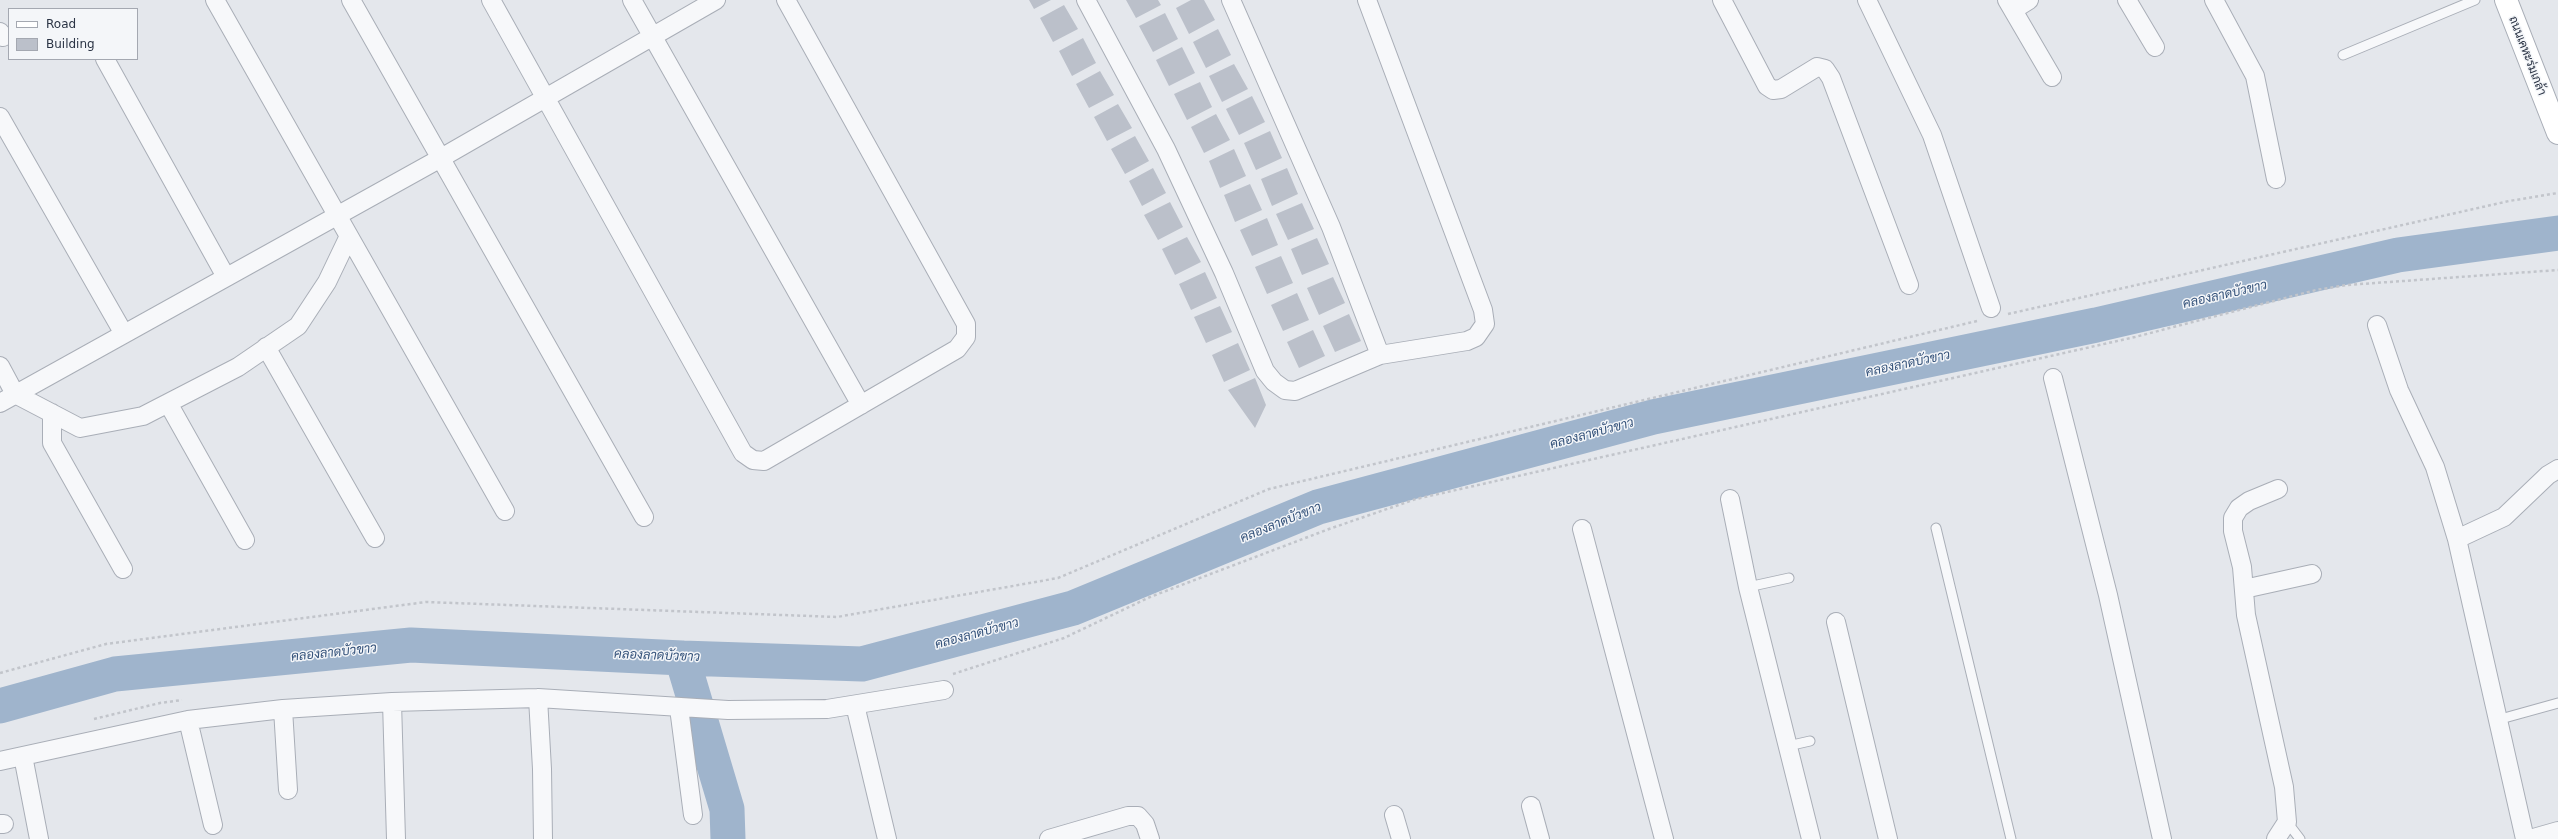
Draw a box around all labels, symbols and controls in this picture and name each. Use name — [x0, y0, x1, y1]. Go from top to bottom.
legend — [8, 8, 138, 60]
street label: ถนนเคหะร่มเกล้า — [2505, 14, 2549, 98]
text: Road — [46, 17, 76, 31]
text: Building — [46, 37, 95, 51]
water label: คลองลาดบัวขาว — [2181, 278, 2269, 312]
water label: คลองลาดบัวขาว — [1864, 347, 1952, 381]
water label: คลองลาดบัวขาว — [1548, 415, 1636, 453]
water label: คลองลาดบัวขาว — [1238, 500, 1324, 546]
water label: คลองลาดบัวขาว — [933, 615, 1021, 653]
water label: คลองลาดบัวขาว — [290, 641, 378, 665]
water label: คลองลาดบัวขาว — [614, 647, 700, 665]

